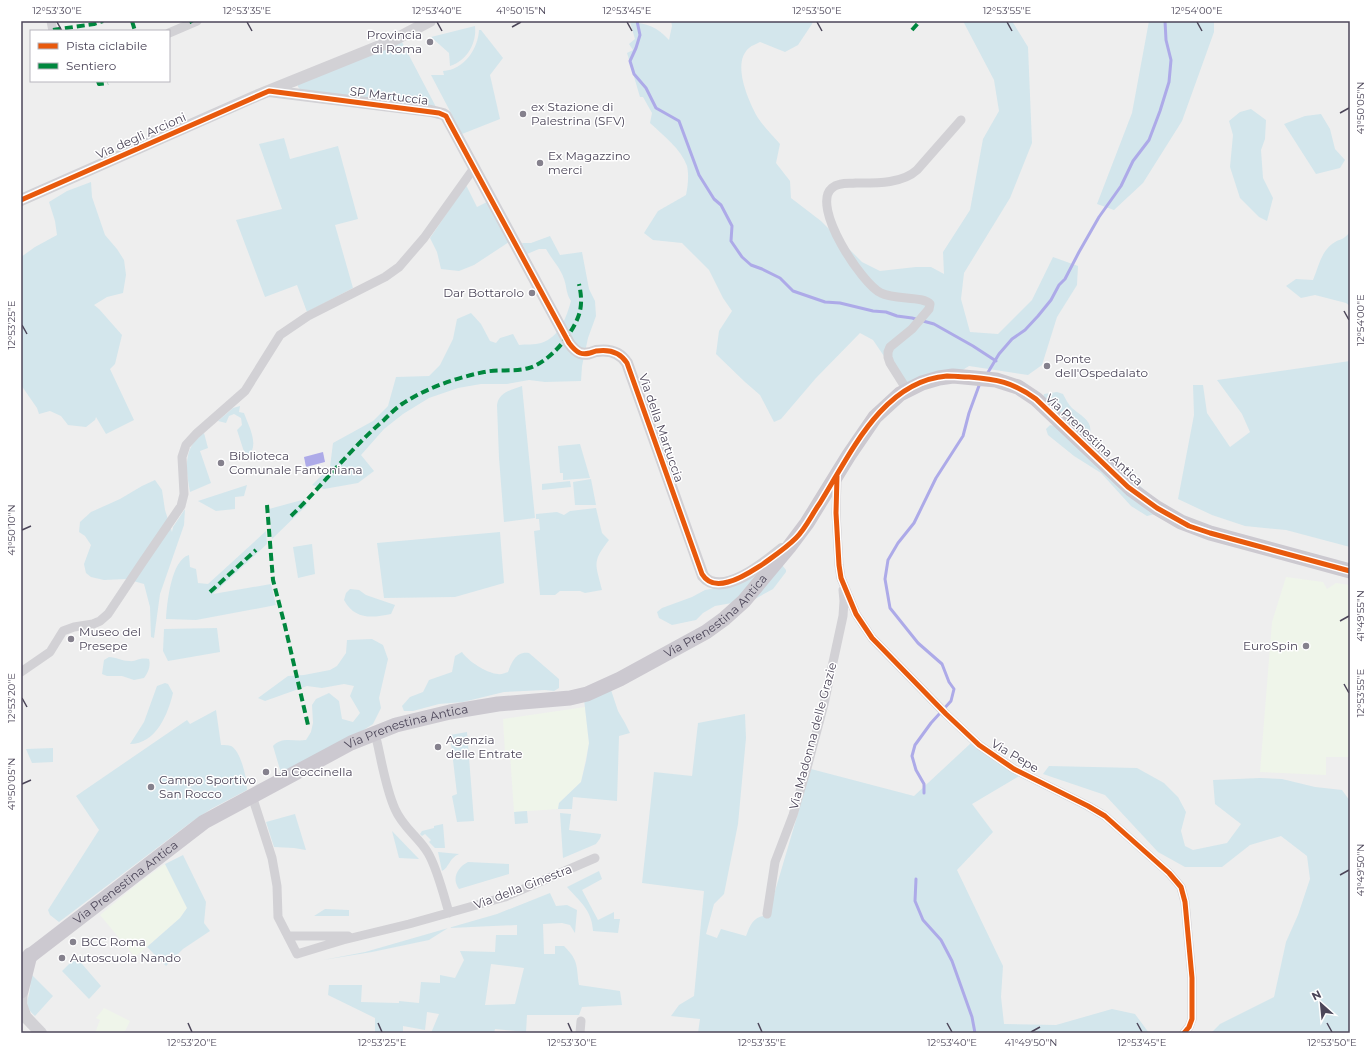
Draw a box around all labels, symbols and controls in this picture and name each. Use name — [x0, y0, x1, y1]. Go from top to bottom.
text: 12°53'30"E — [32, 4, 82, 17]
text: 12°53'35"E — [223, 4, 272, 17]
text: 12°53'40"E — [412, 4, 462, 17]
text: 41°50'15"N — [496, 4, 546, 17]
text: 12°53'45"E — [603, 4, 652, 17]
text: 12°53'50"E — [792, 4, 842, 17]
text: 12°53'55"E — [983, 4, 1032, 17]
text: 12°54'00"E — [1171, 4, 1223, 17]
place label: Provincia di Roma — [367, 27, 422, 56]
legend — [30, 30, 170, 82]
marker: Provincia di Roma — [425, 37, 435, 47]
text: Pista ciclabile — [66, 38, 147, 53]
text: Sentiero — [66, 58, 116, 73]
text: 41°50'05"N — [1354, 82, 1367, 134]
street label: SP Martuccia — [349, 83, 429, 108]
place label: ex Stazione di Palestrina (SFV) — [531, 99, 625, 128]
street label: Via degli Arcioni — [94, 109, 188, 162]
marker: ex Stazione di Palestrina (SFV) — [518, 109, 528, 119]
place label: Ex Magazzino merci — [548, 148, 630, 177]
marker: Ex Magazzino merci — [535, 158, 545, 168]
place label: Dar Bottarolo — [443, 285, 524, 300]
marker: Dar Bottarolo — [527, 288, 537, 298]
text: 12°54'00"E — [1354, 294, 1367, 346]
text: 12°53'25"E — [5, 300, 18, 349]
place label: Ponte dell'Ospedalato — [1055, 351, 1148, 380]
marker: Ponte dell'Ospedalato — [1042, 361, 1052, 371]
street label: Via della Martuccia — [636, 372, 687, 484]
street label: Via Prenestina Antica — [1042, 390, 1146, 489]
place label: Biblioteca Comunale Fantoniana — [229, 448, 363, 477]
marker: Biblioteca Comunale Fantoniana — [216, 458, 226, 468]
text: 41°50'10"N — [5, 504, 18, 556]
street label: Via Prenestina Antica — [661, 571, 770, 661]
text: 41°49'55"N — [1354, 590, 1367, 642]
place label: Museo del Presepe — [79, 624, 141, 653]
marker: Museo del Presepe — [66, 634, 76, 644]
place label: EuroSpin — [1243, 638, 1298, 653]
marker: EuroSpin — [1301, 641, 1311, 651]
street label: Via Madonna delle Grazie — [786, 661, 839, 811]
text: 12°53'55"E — [1354, 668, 1367, 717]
text: 12°53'20"E — [5, 673, 18, 723]
street label: Via Prenestina Antica — [342, 701, 469, 752]
place label: Agenzia delle Entrate — [446, 732, 523, 761]
street label: Via Pepe — [989, 736, 1042, 776]
marker: Agenzia delle Entrate — [433, 742, 443, 752]
text: 41°50'05"N — [5, 758, 18, 810]
place label: La Coccinella — [274, 764, 353, 779]
marker: La Coccinella — [261, 767, 271, 777]
place label: Campo Sportivo San Rocco — [159, 772, 256, 801]
marker: Campo Sportivo San Rocco — [146, 782, 156, 792]
street label: Via Prenestina Antica — [70, 837, 181, 927]
text: 41°49'50"N — [1354, 844, 1367, 896]
street label: Via della Ginestra — [472, 861, 574, 912]
place label: BCC Roma — [81, 934, 146, 949]
marker: BCC Roma — [68, 937, 78, 947]
place label: Autoscuola Nando — [70, 950, 181, 965]
marker: Autoscuola Nando — [57, 953, 67, 963]
north arrow — [1301, 984, 1341, 1024]
text: N — [1309, 987, 1324, 1003]
text: 12°53'20"E — [167, 1036, 217, 1049]
text: 12°53'25"E — [358, 1036, 407, 1049]
text: 12°53'30"E — [547, 1036, 597, 1049]
text: 12°53'35"E — [738, 1036, 787, 1049]
text: 12°53'40"E — [927, 1036, 977, 1049]
text: 41°49'50"N — [1005, 1036, 1057, 1049]
text: 12°53'45"E — [1118, 1036, 1167, 1049]
text: 12°53'50"E — [1307, 1036, 1357, 1049]

